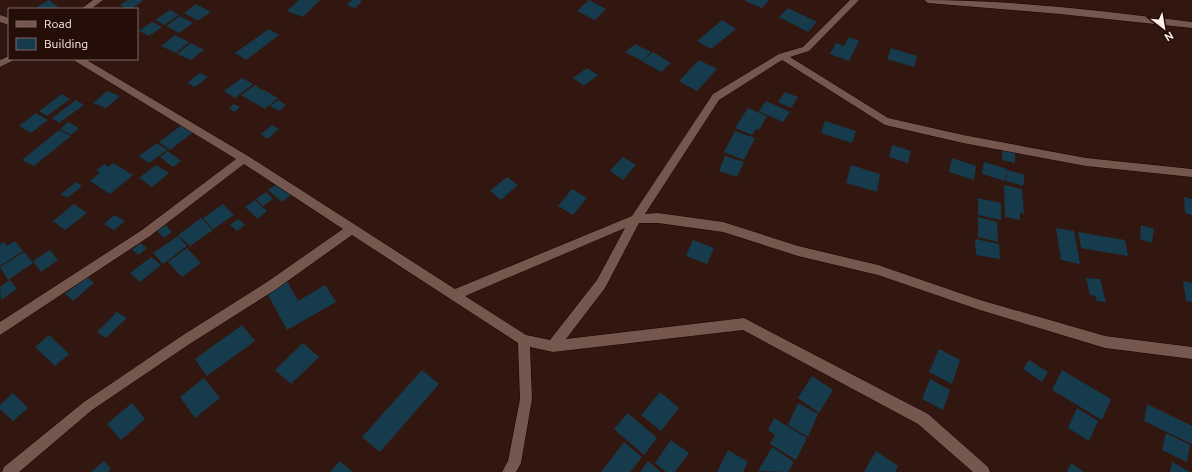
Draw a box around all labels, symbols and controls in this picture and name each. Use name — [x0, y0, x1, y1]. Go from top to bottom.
legend — [8, 8, 138, 60]
north arrow — [1144, 8, 1184, 48]
text: Road — [44, 17, 72, 30]
text: N — [1163, 29, 1176, 44]
text: Building — [44, 37, 88, 50]

